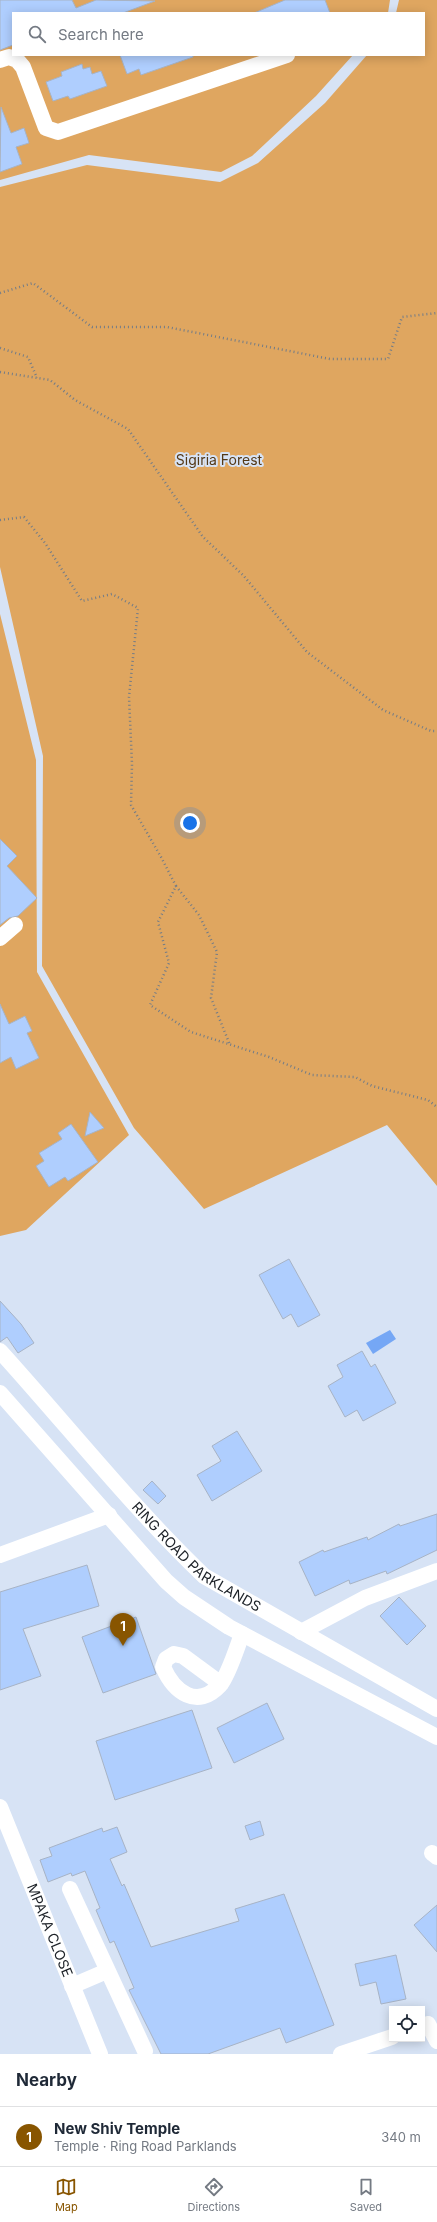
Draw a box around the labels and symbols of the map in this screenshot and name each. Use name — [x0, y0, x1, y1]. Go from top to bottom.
park label: Sigiria Forest — [176, 451, 263, 468]
your location — [180, 813, 200, 833]
street label: RING ROAD PARKLANDS — [129, 1498, 264, 1615]
pin: 1 — [110, 1613, 136, 1646]
street label: MPAKA CLOSE — [24, 1881, 77, 1979]

